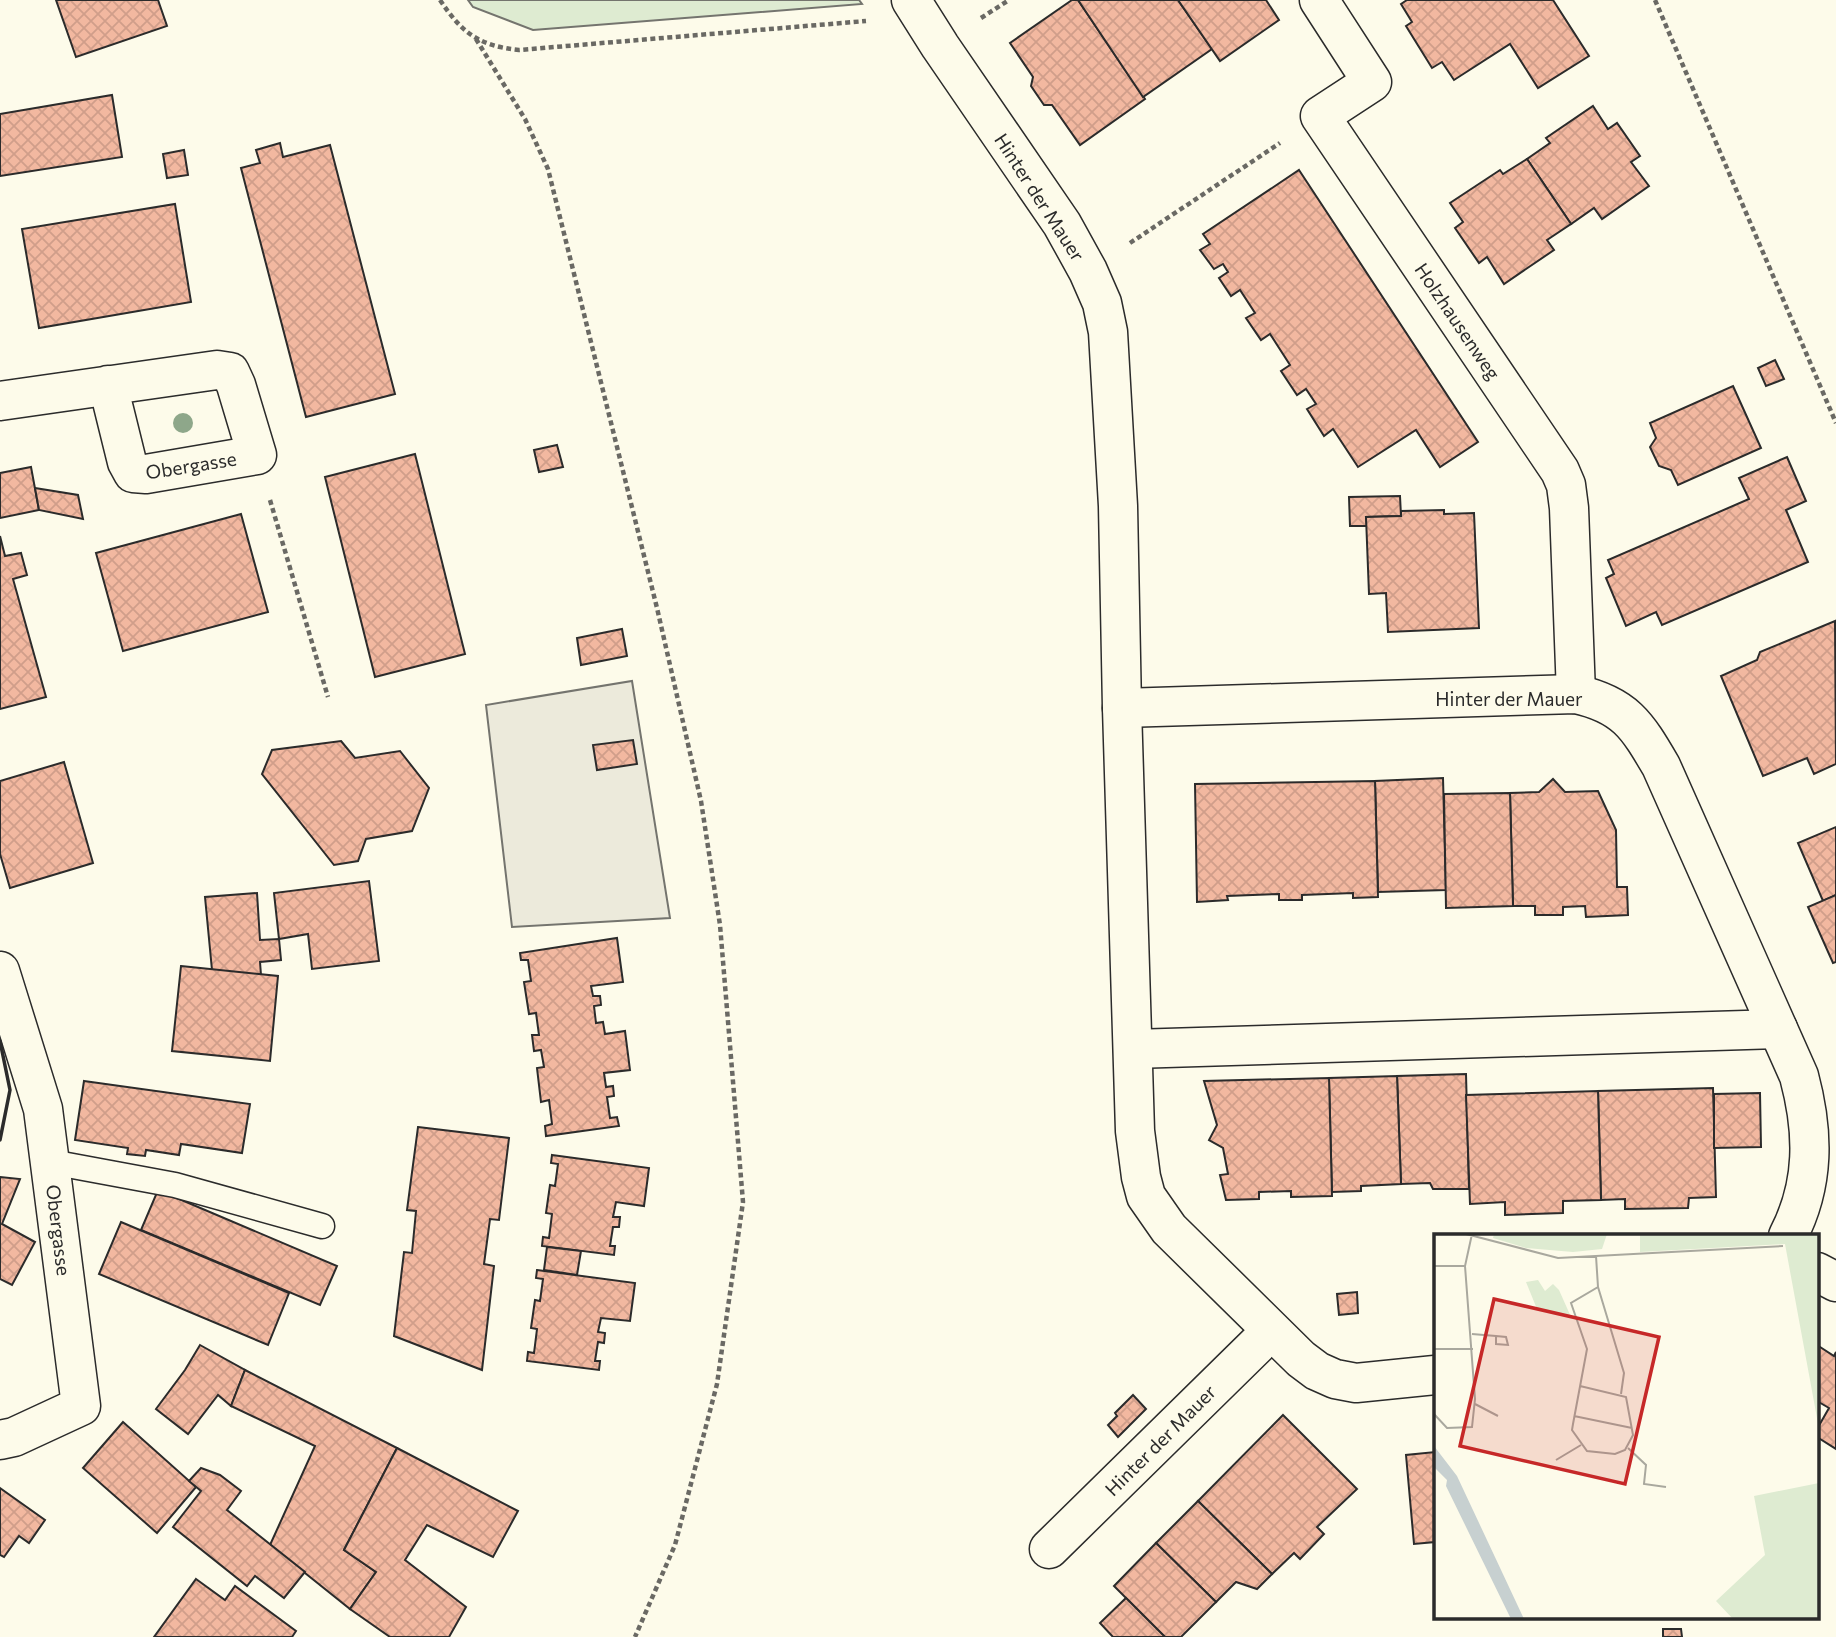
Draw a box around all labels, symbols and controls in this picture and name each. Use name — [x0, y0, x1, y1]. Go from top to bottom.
street label: Hinter der Mauer — [990, 129, 1090, 265]
street label: Holzhausenweg — [1410, 258, 1506, 384]
street label: Obergasse — [144, 446, 238, 484]
street label: Hinter der Mauer — [1435, 687, 1583, 710]
street label: Obergasse — [42, 1183, 76, 1277]
inset map — [1434, 1234, 1818, 1620]
street label: Hinter der Mauer — [1100, 1380, 1220, 1500]

